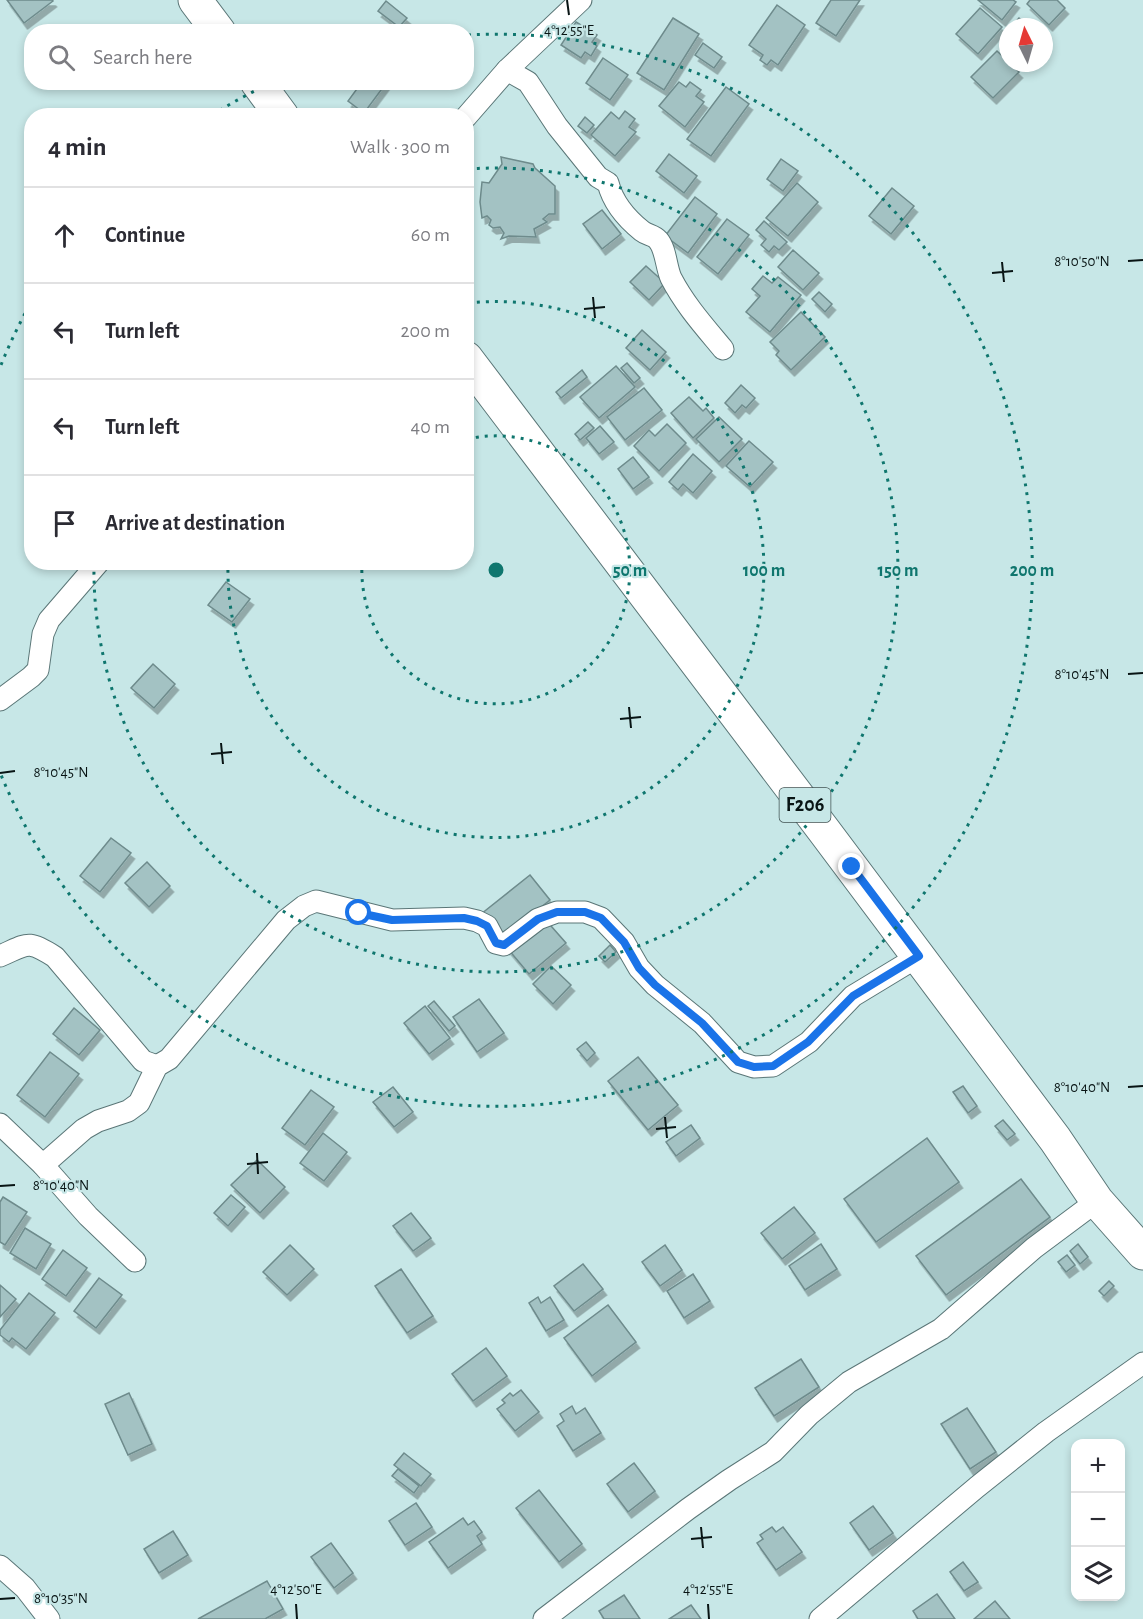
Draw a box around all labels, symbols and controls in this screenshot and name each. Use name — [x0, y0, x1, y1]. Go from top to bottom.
north arrow — [999, 18, 1053, 72]
text: 4°12'55"E — [544, 23, 594, 38]
search box — [24, 24, 474, 90]
icon: search — [45, 41, 78, 74]
text: Search here — [93, 46, 192, 68]
text: 4 min — [48, 134, 107, 160]
text: Walk · 300 m — [350, 137, 450, 157]
icon: ahead — [48, 219, 81, 252]
text: Continue — [105, 224, 185, 246]
text: 60 m — [411, 225, 450, 245]
text: 8°10'50"N — [1054, 254, 1110, 269]
icon: left — [48, 315, 81, 348]
text: Turn left — [105, 320, 179, 342]
text: 200 m — [400, 321, 450, 341]
icon: left — [48, 411, 81, 444]
text: Turn left — [105, 416, 179, 438]
text: 40 m — [411, 417, 450, 437]
icon: arrive — [48, 507, 81, 540]
text: Arrive at destination — [105, 512, 285, 534]
centre of rings — [486, 560, 506, 580]
text: 50 m — [613, 562, 647, 580]
text: 100 m — [743, 562, 785, 580]
text: 150 m — [878, 562, 918, 580]
text: 200 m — [1010, 562, 1054, 580]
text: 8°10'45"N — [1054, 667, 1110, 682]
text: 8°10'45"N — [33, 765, 89, 780]
road number: F206 — [780, 788, 830, 822]
route end — [838, 853, 864, 879]
route start — [345, 899, 371, 925]
text: 8°10'40"N — [1054, 1080, 1110, 1095]
text: 8°10'40"N — [33, 1178, 89, 1193]
map controls — [1071, 1439, 1125, 1601]
button: + — [1071, 1439, 1125, 1493]
button: − — [1071, 1493, 1125, 1547]
button: layers — [1071, 1547, 1125, 1601]
text: 4°12'50"E — [270, 1582, 322, 1597]
text: 4°12'55"E — [683, 1582, 733, 1597]
text: 8°10'35"N — [34, 1591, 88, 1606]

